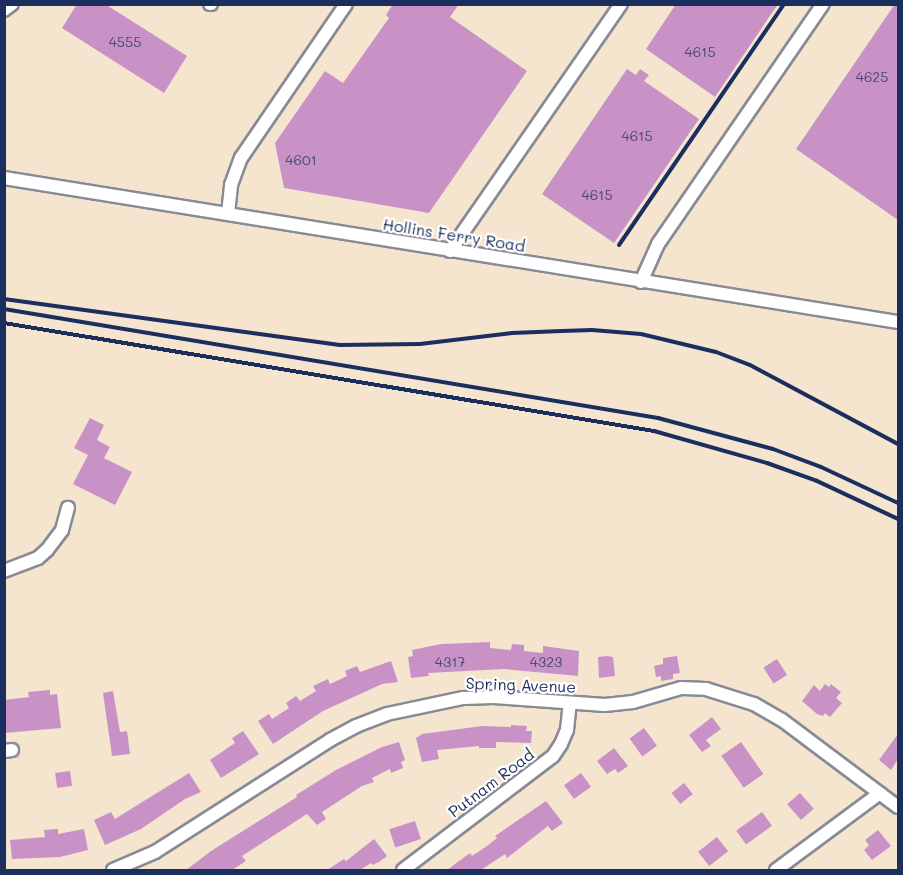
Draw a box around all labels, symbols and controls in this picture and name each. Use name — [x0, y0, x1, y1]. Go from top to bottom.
house number: 4555 — [109, 34, 141, 50]
house number: 4615 — [684, 44, 716, 60]
house number: 4625 — [856, 69, 888, 85]
house number: 4615 — [621, 128, 653, 144]
house number: 4601 — [285, 152, 317, 168]
house number: 4615 — [581, 187, 613, 203]
street label: Hollins Ferry Road — [381, 214, 527, 256]
house number: 4317 — [435, 654, 465, 670]
house number: 4323 — [530, 654, 562, 670]
street label: Spring Avenue — [465, 673, 577, 697]
street label: Putnam Road — [444, 745, 538, 821]

